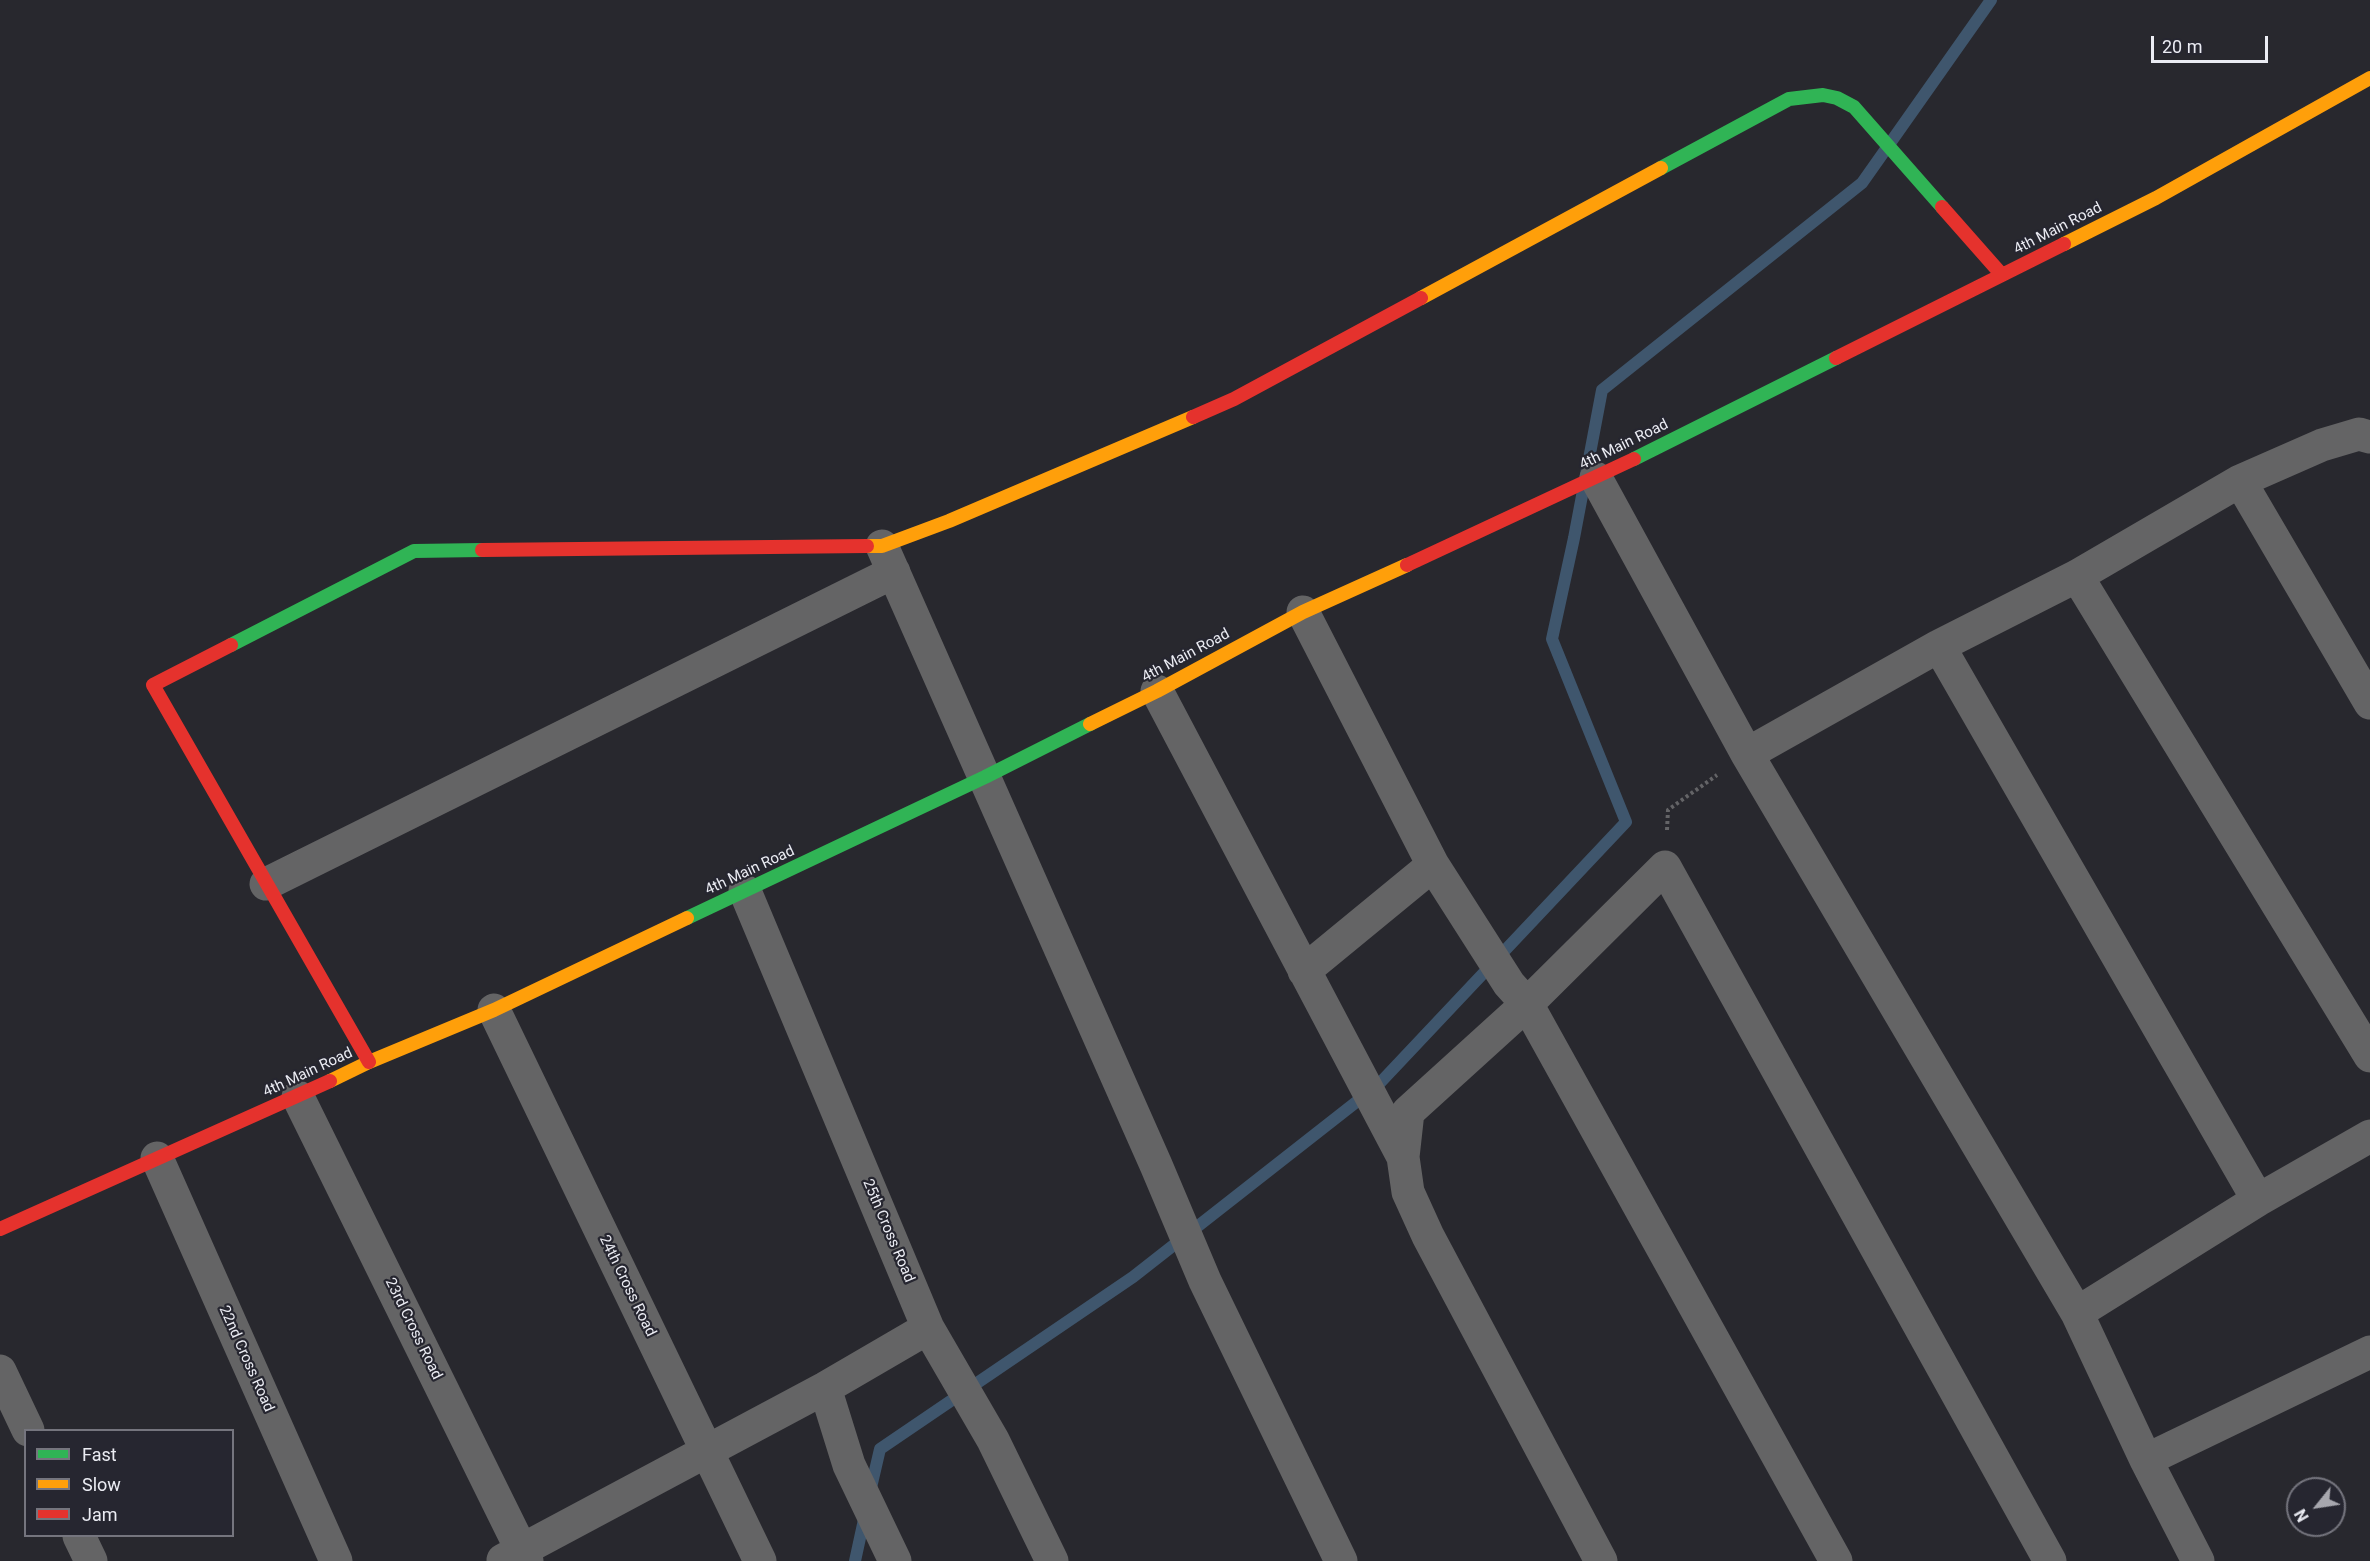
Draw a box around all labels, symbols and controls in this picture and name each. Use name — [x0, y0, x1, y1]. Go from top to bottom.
scale bar — [2154, 24, 2271, 62]
text: 20 m — [2162, 36, 2202, 57]
street label: 4th Main Road — [2011, 199, 2105, 259]
street label: 4th Main Road — [1577, 416, 1671, 474]
street label: 4th Main Road — [1139, 625, 1233, 687]
street label: 4th Main Road — [702, 842, 798, 900]
street label: 4th Main Road — [260, 1044, 356, 1102]
street label: 25th Cross Road — [858, 1177, 918, 1285]
street label: 24th Cross Road — [595, 1232, 659, 1340]
street label: 23rd Cross Road — [381, 1275, 445, 1383]
street label: 22nd Cross Road — [215, 1303, 277, 1415]
legend — [24, 1429, 234, 1537]
text: Fast — [82, 1444, 117, 1465]
text: Slow — [82, 1474, 121, 1495]
north arrow — [2286, 1477, 2346, 1537]
text: Jam — [82, 1504, 118, 1525]
text: N — [2291, 1506, 2313, 1525]

